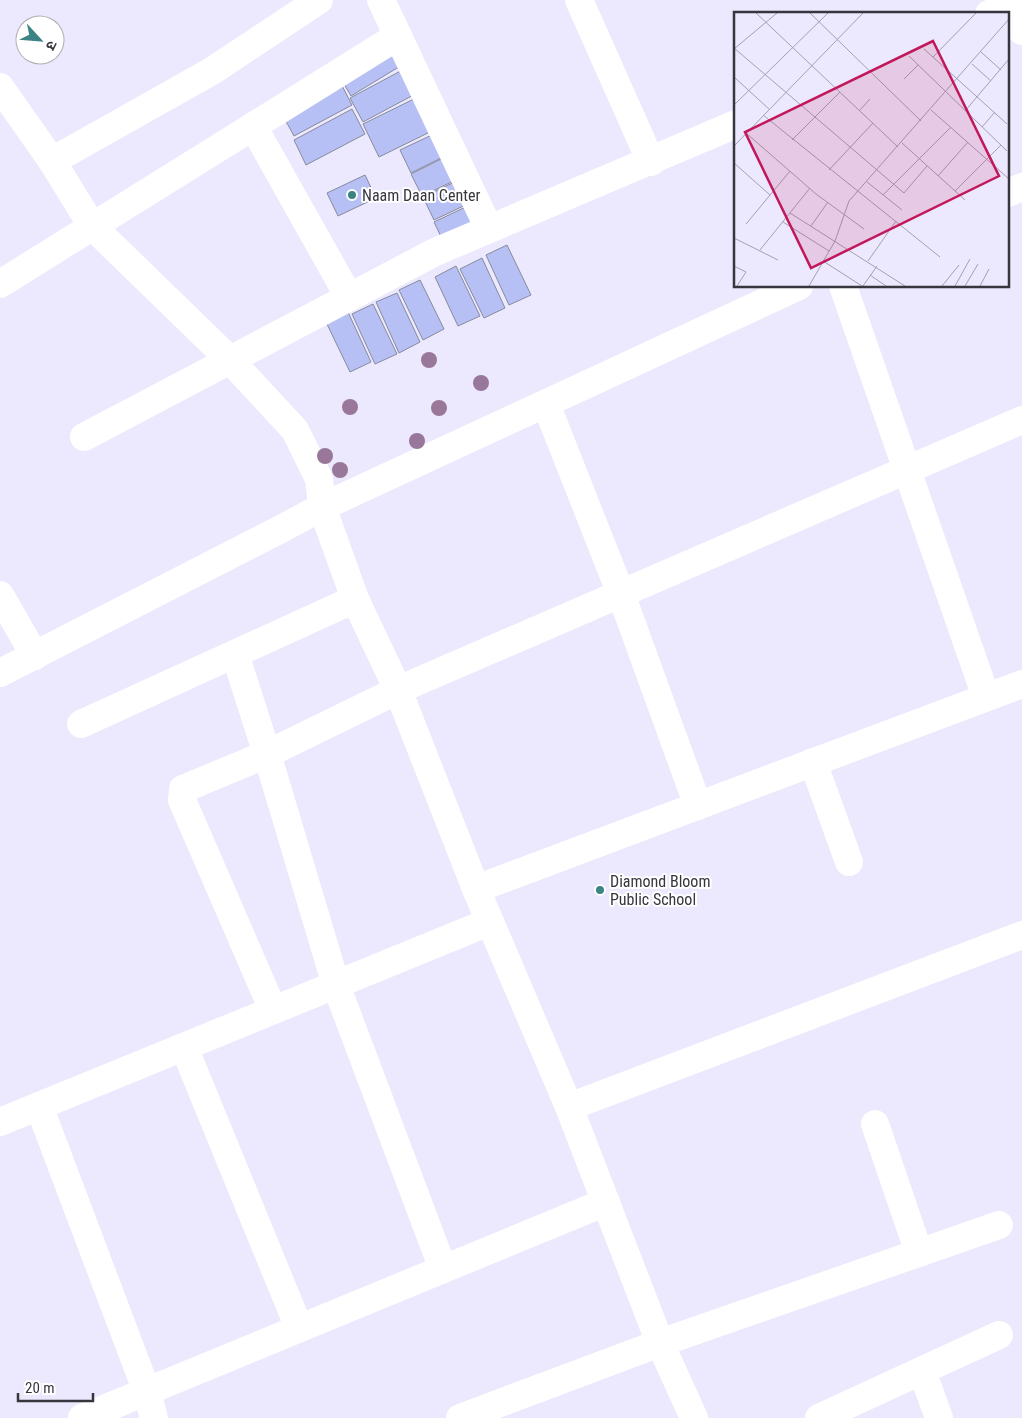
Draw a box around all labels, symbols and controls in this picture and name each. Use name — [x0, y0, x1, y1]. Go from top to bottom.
inset map — [734, 12, 1010, 288]
north arrow — [15, 15, 65, 65]
text: उ — [42, 39, 61, 54]
place label: Naam Daan Center — [362, 186, 480, 205]
marker: Naam Daan Center — [346, 189, 358, 201]
place label: Diamond Bloom Public School — [610, 872, 710, 909]
marker: Diamond Bloom Public School — [594, 884, 606, 896]
scale bar — [18, 1370, 92, 1402]
text: 20 m — [25, 1379, 55, 1397]

